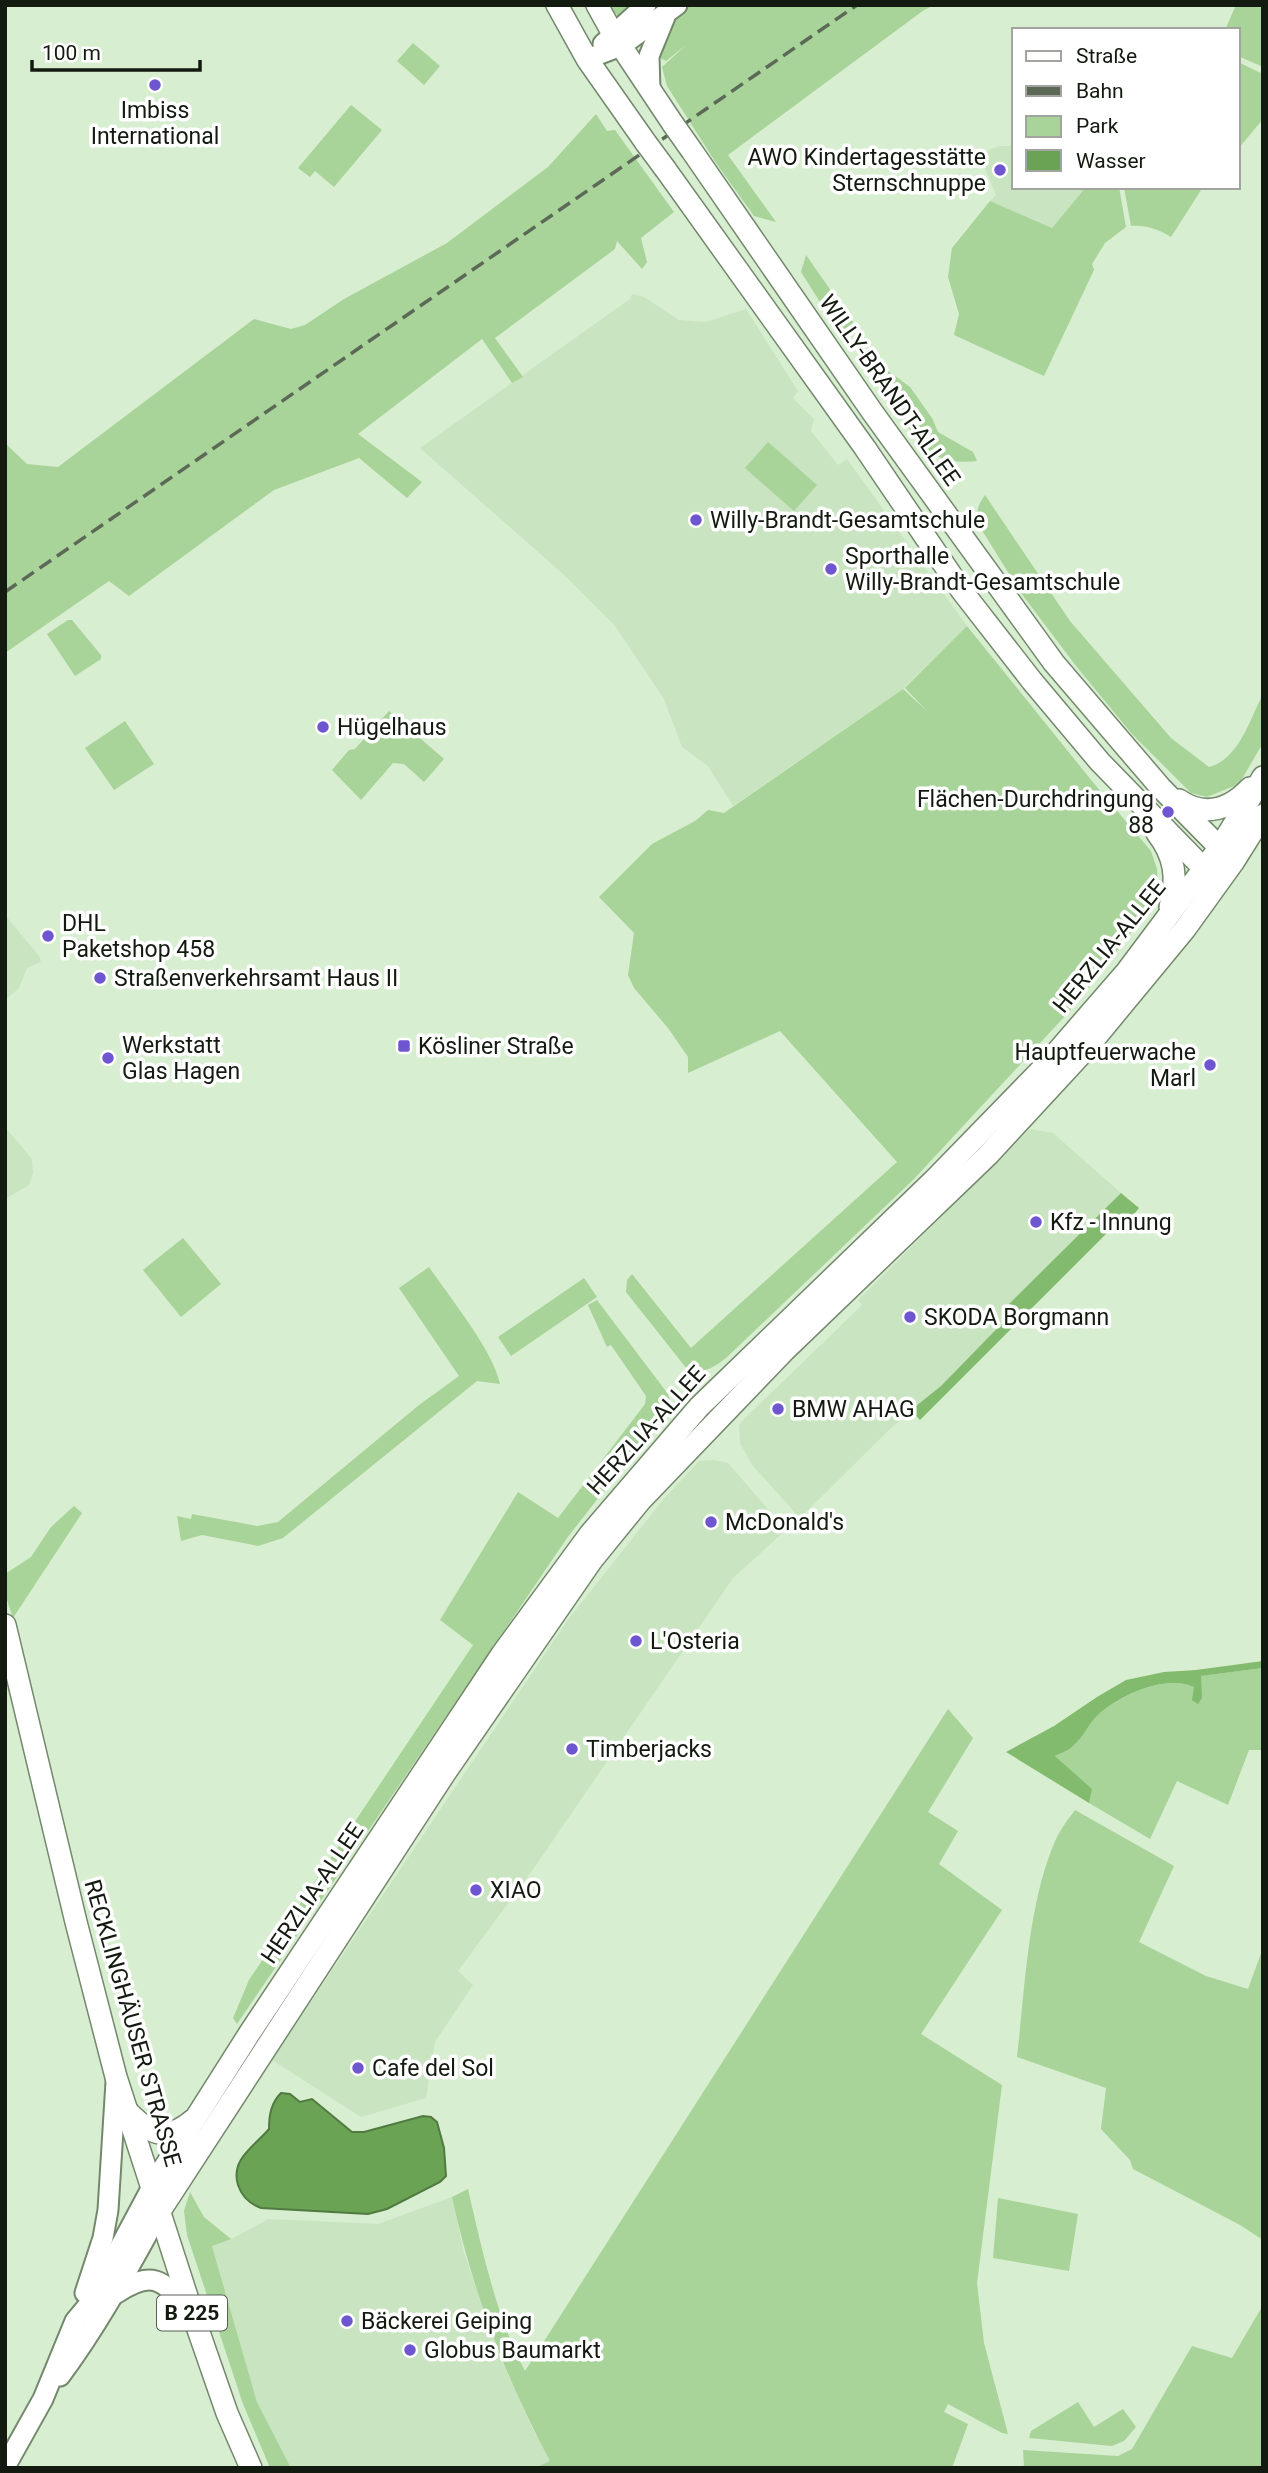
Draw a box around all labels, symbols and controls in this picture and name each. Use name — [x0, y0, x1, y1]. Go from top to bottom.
scale bar — [32, 28, 200, 72]
legend — [1012, 28, 1240, 189]
text: 100 m — [42, 41, 101, 65]
text: Straße — [1076, 44, 1137, 68]
marker: Imbiss International — [147, 77, 163, 93]
text: Bahn — [1076, 79, 1124, 103]
place label: Imbiss International — [91, 97, 219, 150]
text: Park — [1076, 114, 1119, 138]
place label: AWO Kindertagesstätte Sternschnuppe — [747, 144, 986, 197]
text: Wasser — [1076, 149, 1146, 173]
marker: AWO Kindertagesstätte Sternschnuppe — [992, 162, 1008, 178]
street label: WILLY-BRANDT-ALLEE — [814, 290, 966, 491]
place label: Willy-Brandt-Gesamtschule — [710, 507, 985, 534]
marker: Willy-Brandt-Gesamtschule — [688, 512, 704, 528]
place label: Sporthalle Willy-Brandt-Gesamtschule — [845, 543, 1120, 596]
marker: Sporthalle Willy-Brandt-Gesamtschule — [823, 561, 839, 577]
place label: Hügelhaus — [337, 714, 447, 741]
marker: Hügelhaus — [315, 719, 331, 735]
place label: Flächen-Durchdringung 88 — [917, 786, 1154, 839]
marker: Flächen-Durchdringung 88 — [1160, 804, 1176, 820]
street label: HERZLIA-ALLEE — [1047, 874, 1171, 1018]
place label: DHL Paketshop 458 — [62, 910, 215, 963]
marker: DHL Paketshop 458 — [40, 928, 56, 944]
place label: Straßenverkehrsamt Haus II — [114, 965, 398, 992]
marker: Straßenverkehrsamt Haus II — [92, 970, 108, 986]
place label: Werkstatt Glas Hagen — [122, 1032, 240, 1085]
place label: Kösliner Straße — [418, 1033, 574, 1060]
marker: Kösliner Straße — [396, 1038, 412, 1054]
place label: Hauptfeuerwache Marl — [1014, 1039, 1196, 1092]
marker: Werkstatt Glas Hagen — [100, 1050, 116, 1066]
marker: Hauptfeuerwache Marl — [1202, 1057, 1218, 1073]
place label: Kfz - Innung — [1050, 1209, 1172, 1236]
marker: Kfz - Innung — [1028, 1214, 1044, 1230]
place label: SKODA Borgmann — [924, 1304, 1109, 1331]
marker: SKODA Borgmann — [902, 1309, 918, 1325]
street label: HERZLIA-ALLEE — [582, 1361, 711, 1500]
place label: BMW AHAG — [792, 1396, 915, 1423]
marker: BMW AHAG — [770, 1401, 786, 1417]
place label: McDonald's — [725, 1509, 844, 1536]
marker: McDonald's — [703, 1514, 719, 1530]
place label: L'Osteria — [650, 1628, 740, 1655]
marker: L'Osteria — [628, 1633, 644, 1649]
place label: Timberjacks — [586, 1736, 712, 1763]
marker: Timberjacks — [564, 1741, 580, 1757]
street label: HERZLIA-ALLEE — [255, 1818, 369, 1969]
street label: RECKLINGHÄUSER STRASSE — [79, 1877, 186, 2170]
place label: XIAO — [490, 1877, 542, 1904]
marker: XIAO — [468, 1882, 484, 1898]
place label: Cafe del Sol — [372, 2055, 494, 2082]
marker: Cafe del Sol — [350, 2060, 366, 2076]
road number: B 225 — [157, 2296, 227, 2330]
place label: Bäckerei Geiping — [361, 2308, 532, 2335]
marker: Bäckerei Geiping — [339, 2313, 355, 2329]
place label: Globus Baumarkt — [424, 2337, 601, 2364]
marker: Globus Baumarkt — [402, 2342, 418, 2358]

